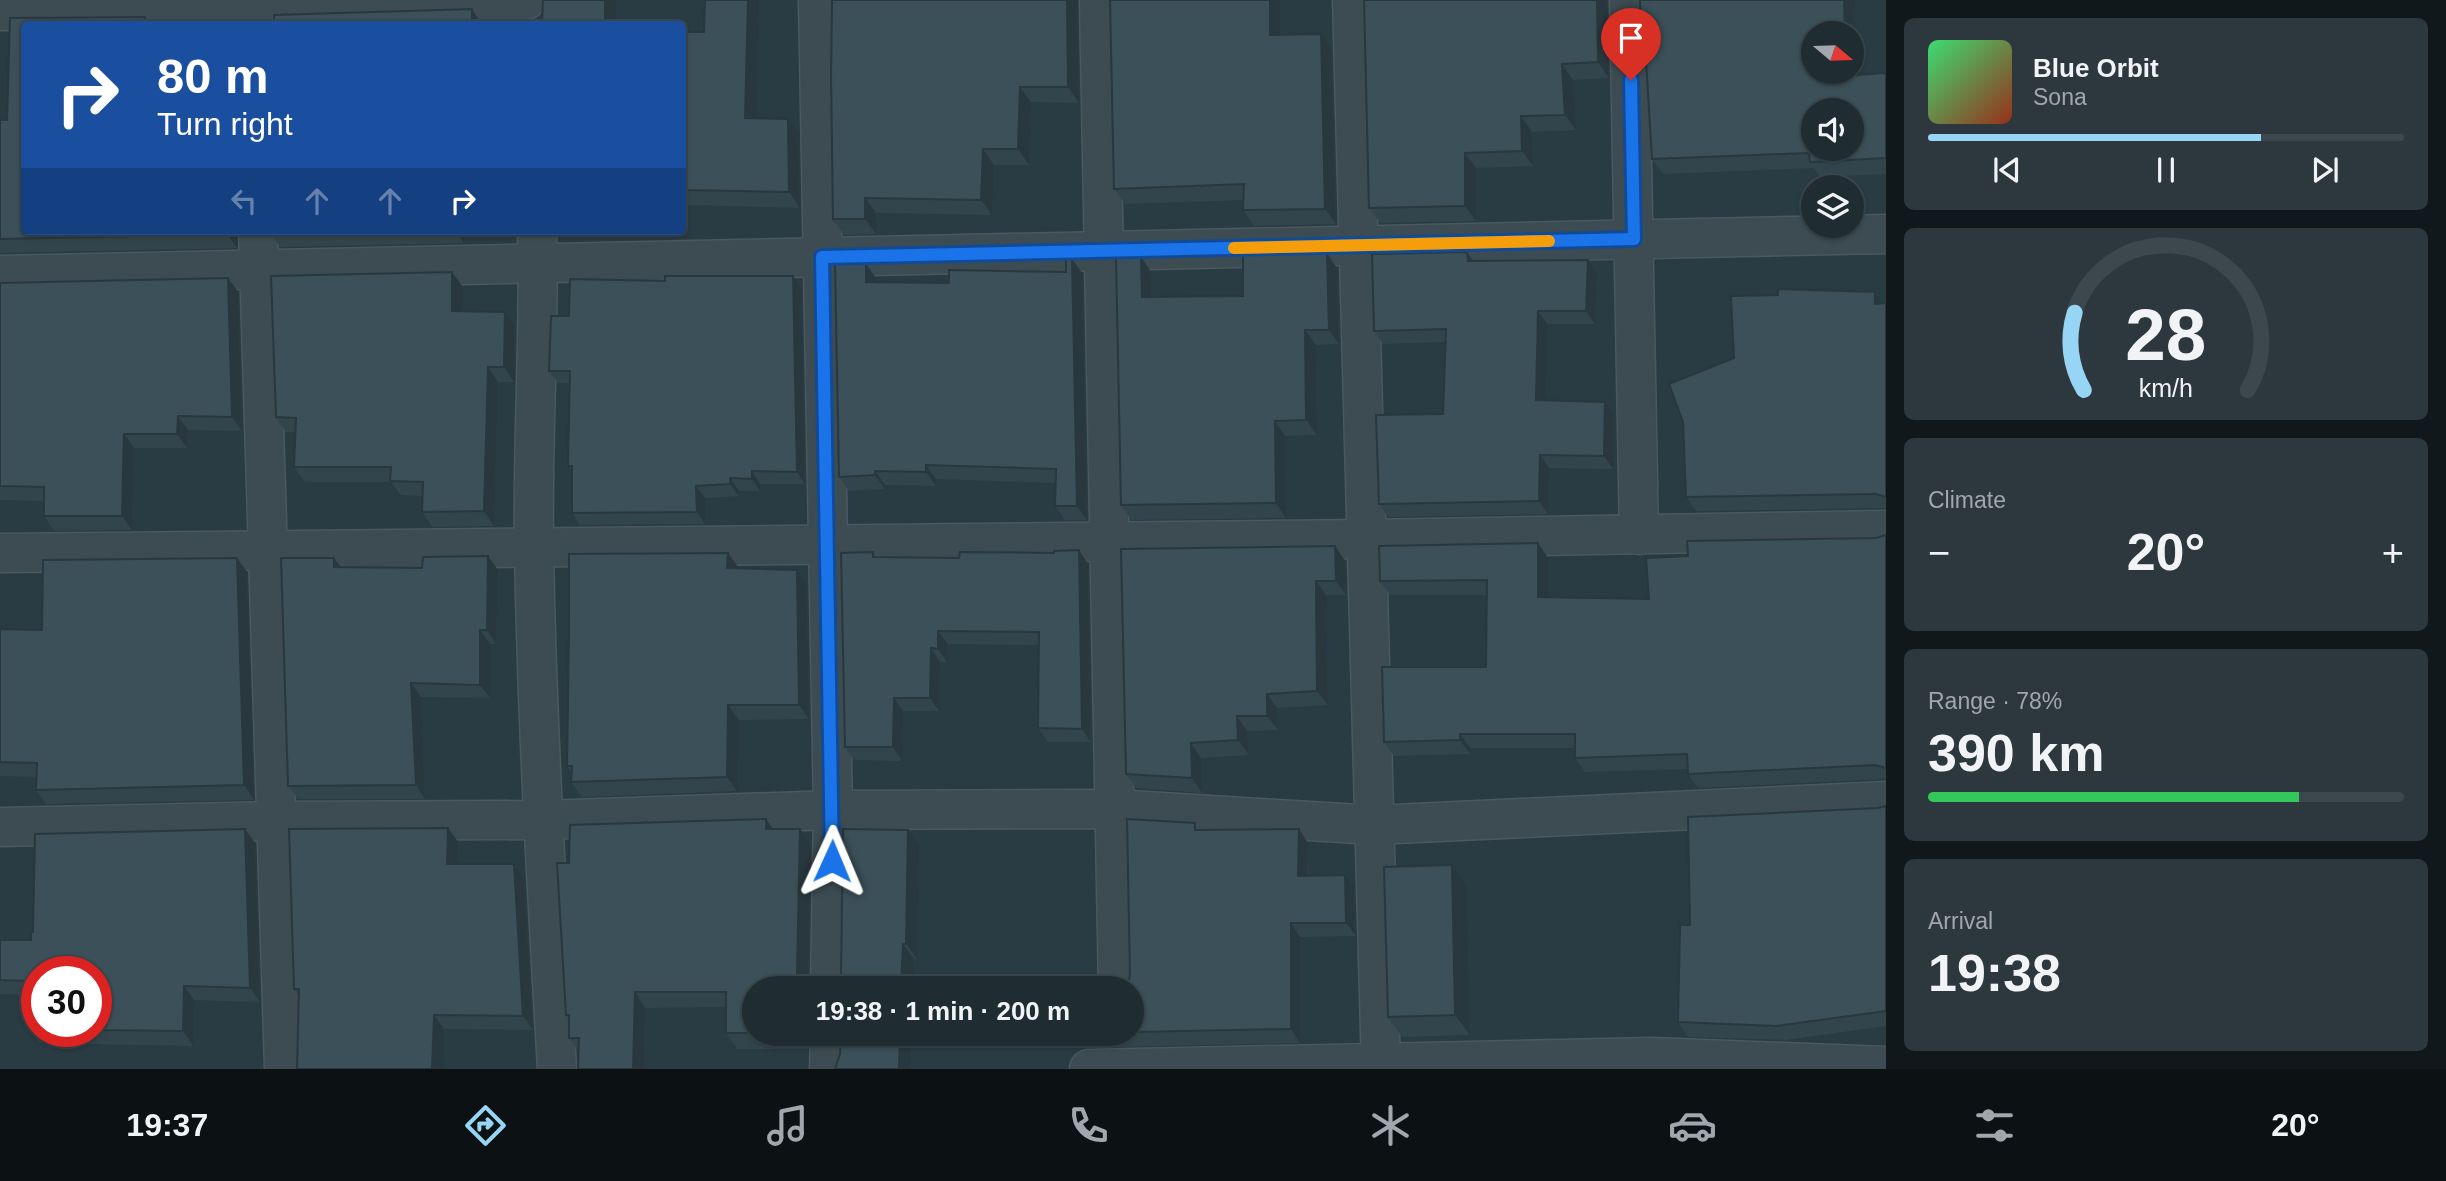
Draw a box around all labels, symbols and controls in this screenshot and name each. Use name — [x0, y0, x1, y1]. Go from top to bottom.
pin — [1601, 8, 1661, 80]
icon: arrive — [1612, 19, 1650, 57]
north arrow — [1801, 21, 1864, 84]
map controls — [1801, 21, 1864, 238]
icon: right — [42, 49, 133, 140]
text: 80 m — [157, 49, 269, 103]
text: Blue Orbit — [2033, 53, 2159, 83]
text: Sona — [2033, 84, 2087, 110]
button: sound — [1801, 98, 1864, 161]
text: Turn right — [157, 106, 293, 142]
icon: previous — [1988, 151, 2026, 189]
icon: pause — [2147, 151, 2185, 189]
icon: next — [2306, 151, 2344, 189]
button: layers — [1801, 175, 1864, 238]
icon: left — [225, 182, 263, 220]
icon: ahead — [298, 182, 336, 220]
icon: ahead — [371, 182, 409, 220]
icon: right — [444, 182, 482, 220]
text: 28 — [2126, 295, 2206, 376]
text: km/h — [2139, 374, 2193, 402]
text: Climate — [1928, 487, 2006, 513]
text: 20° — [2127, 523, 2205, 581]
text: − — [1928, 532, 1950, 574]
text: + — [2382, 532, 2404, 574]
text: Range · 78% — [1928, 688, 2062, 714]
text: 390 km — [1928, 724, 2104, 782]
position arrow — [795, 824, 869, 898]
text: Arrival — [1928, 908, 1993, 934]
text: 19:38 — [1928, 944, 2061, 1002]
speed limit sign: 30 — [21, 956, 112, 1047]
text: 19:38 · 1 min · 200 m — [816, 996, 1070, 1026]
icon: directions — [461, 1101, 510, 1150]
icon: music — [763, 1101, 812, 1150]
icon: phone — [1064, 1101, 1113, 1150]
icon: climate — [1366, 1101, 1415, 1150]
icon: car — [1668, 1101, 1717, 1150]
icon: filters — [1970, 1101, 2019, 1150]
text: 19:37 — [126, 1107, 208, 1143]
text: 20° — [2271, 1107, 2320, 1143]

